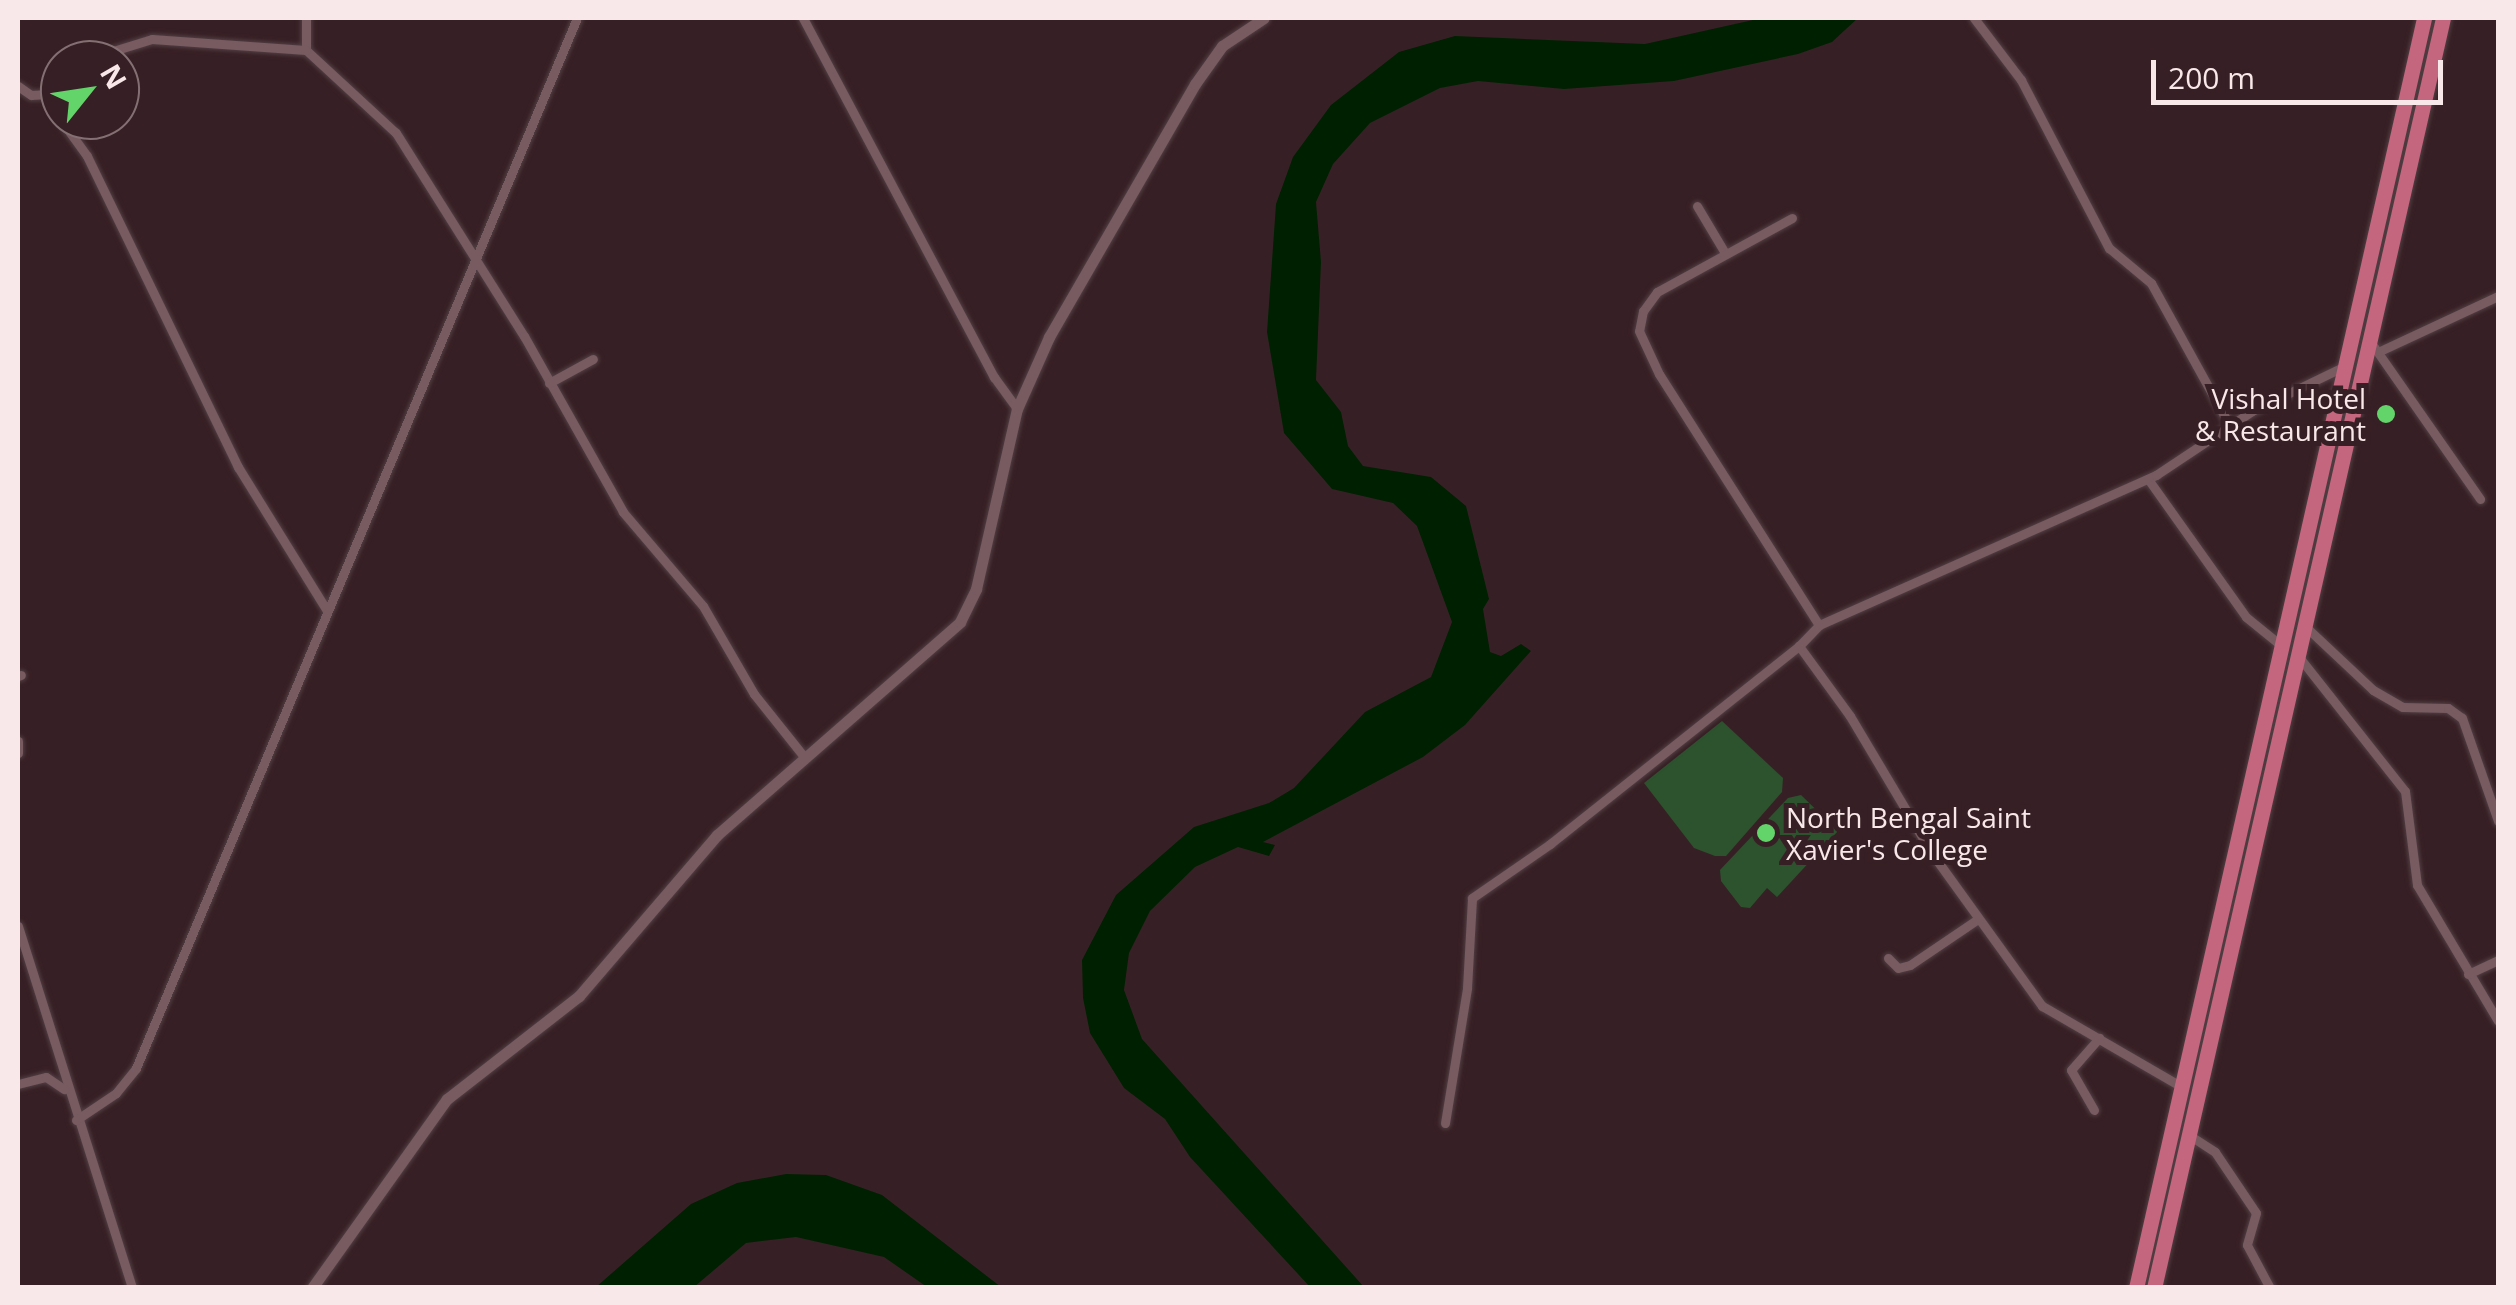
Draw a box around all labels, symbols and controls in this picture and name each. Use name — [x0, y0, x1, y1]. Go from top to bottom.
north arrow — [40, 40, 140, 140]
scale bar — [2156, 40, 2448, 102]
text: N — [92, 57, 136, 95]
text: 200 m — [2168, 57, 2255, 98]
place label: Vishal Hotel & Restaurant — [2195, 381, 2366, 447]
marker: Vishal Hotel & Restaurant — [2375, 403, 2397, 425]
place label: North Bengal Saint Xavier's College — [1786, 800, 2031, 866]
marker: North Bengal Saint Xavier's College — [1755, 822, 1777, 844]

